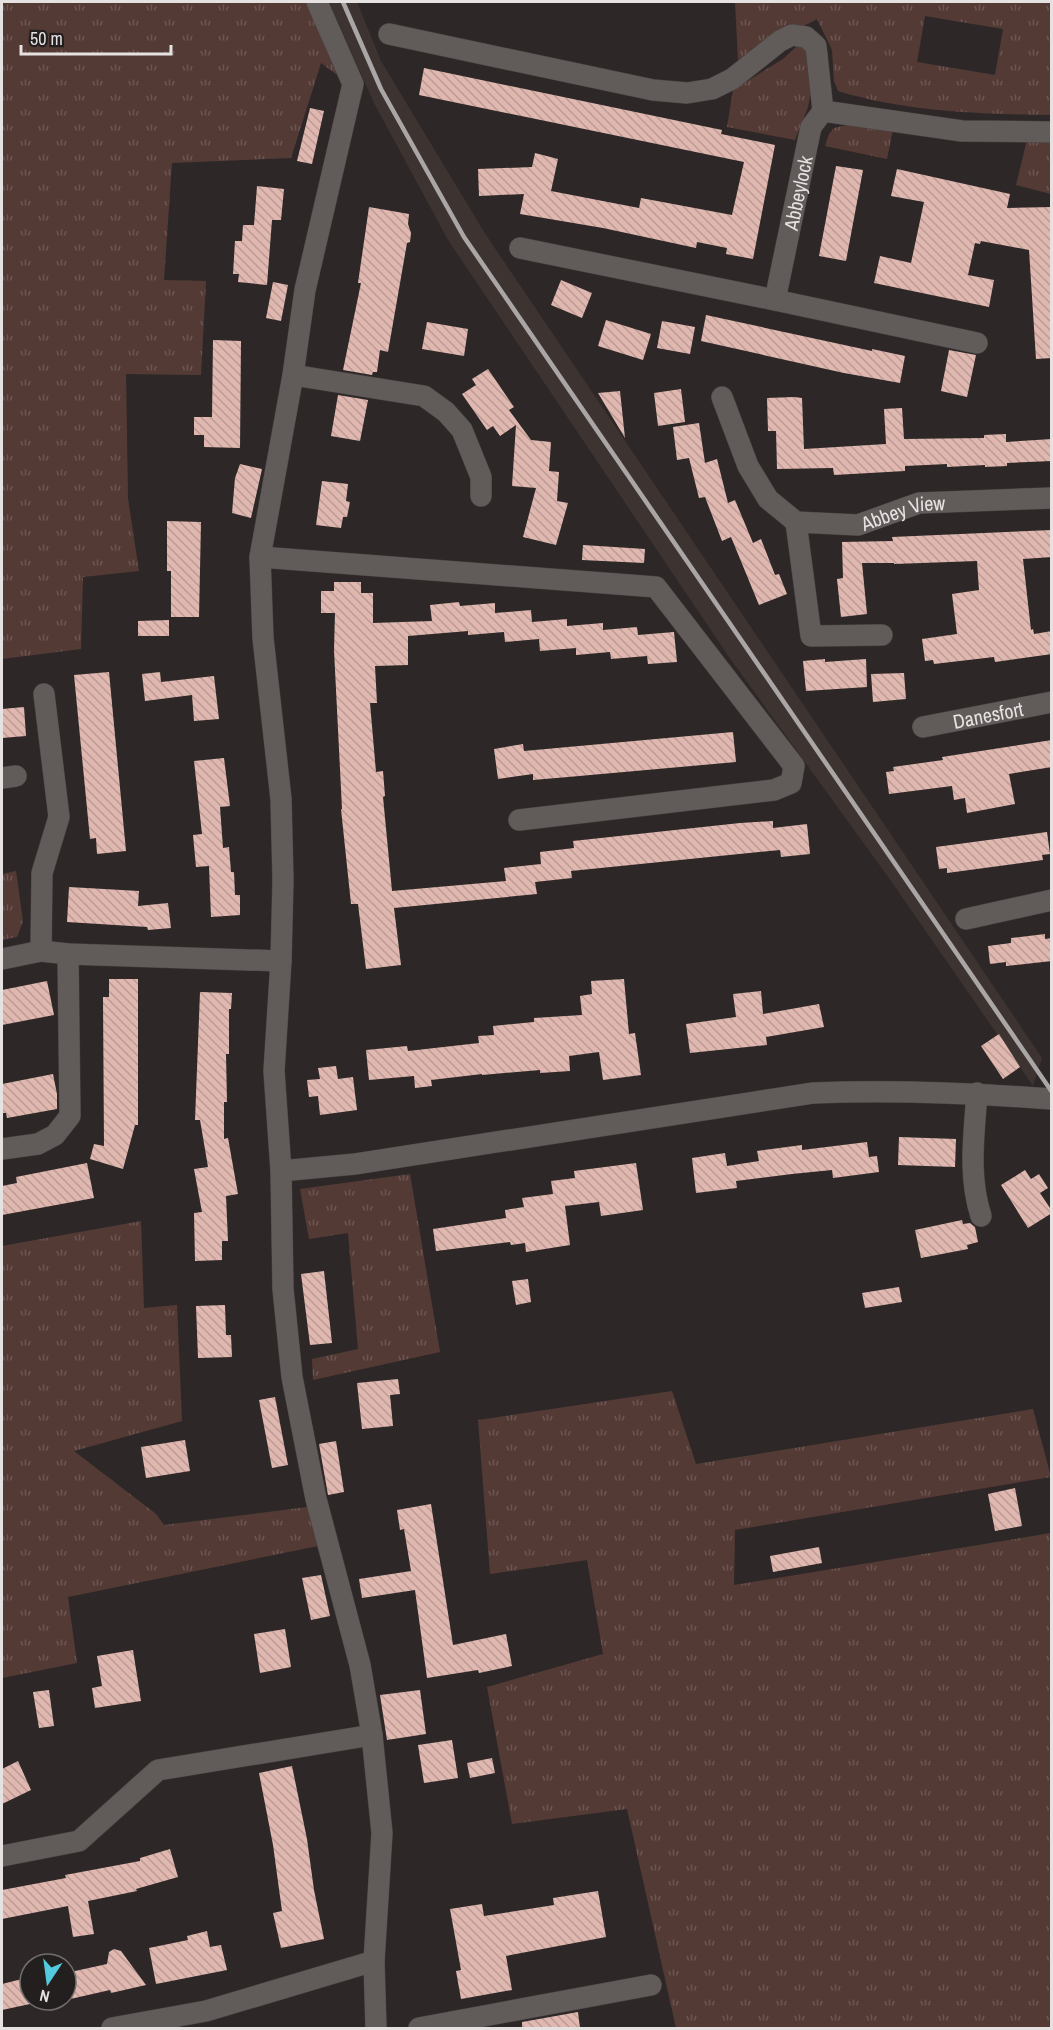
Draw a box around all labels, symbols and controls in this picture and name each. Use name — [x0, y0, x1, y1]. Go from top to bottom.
scale bar — [21, 18, 171, 56]
text: 50 m — [30, 26, 63, 51]
street label: Abbeylock — [776, 152, 818, 234]
street label: Abbey View — [856, 489, 946, 537]
street label: Danesfort — [950, 694, 1026, 734]
north arrow — [18, 1952, 78, 2012]
text: N — [38, 1985, 52, 2008]

